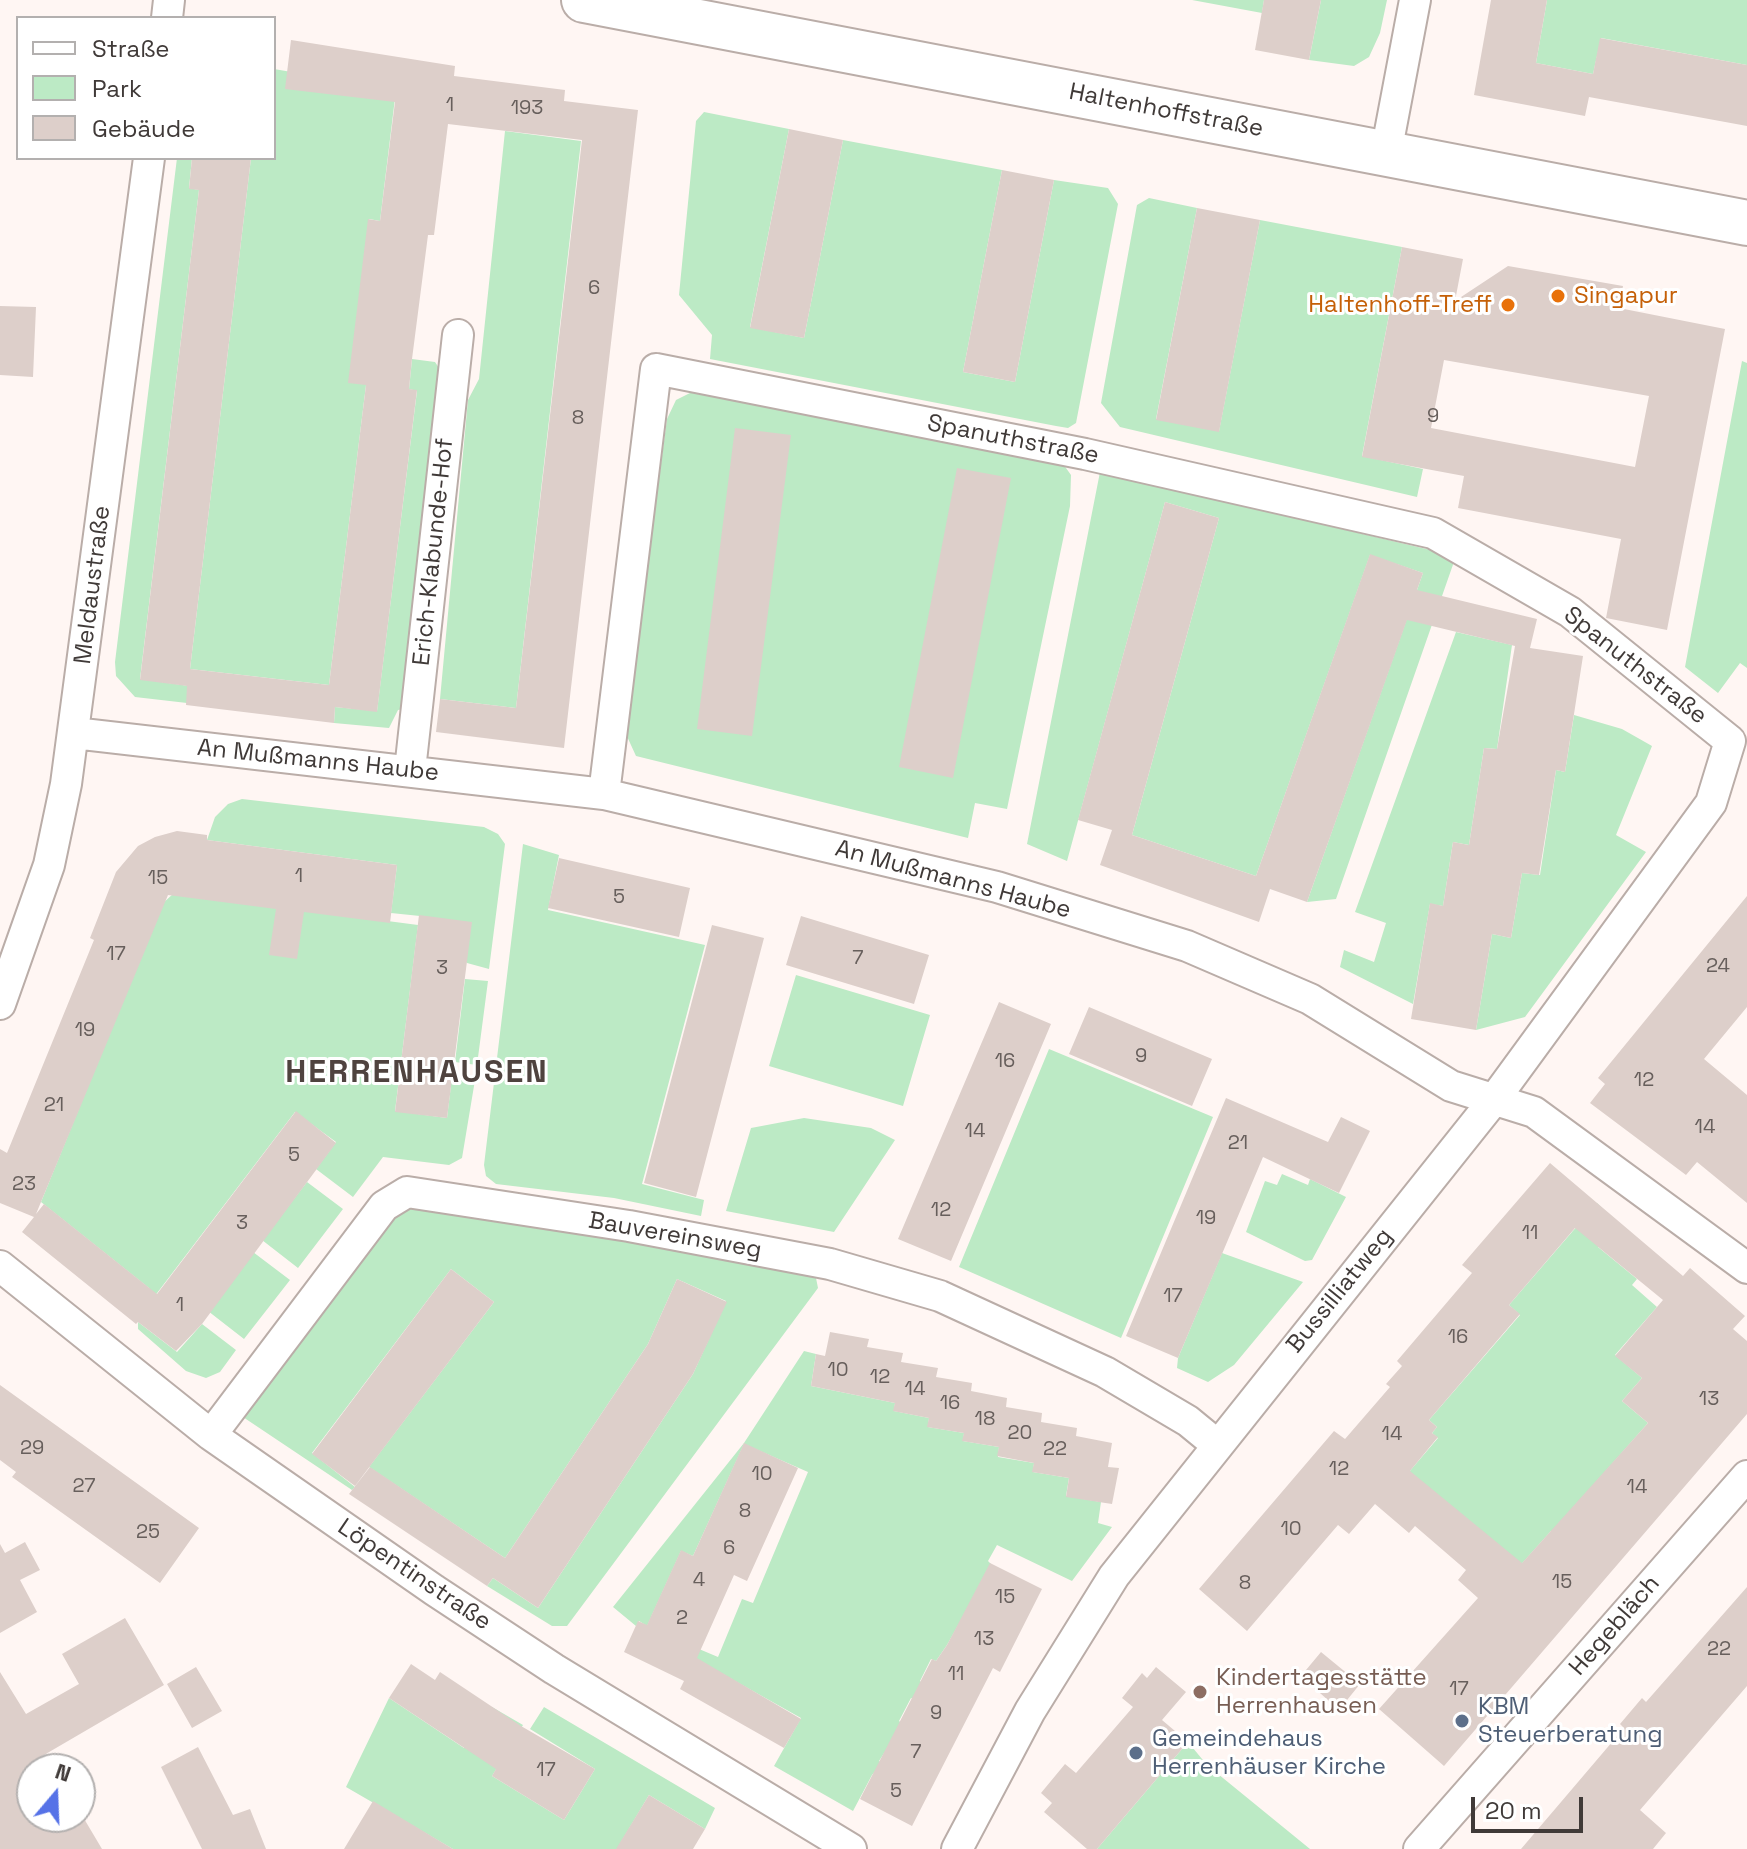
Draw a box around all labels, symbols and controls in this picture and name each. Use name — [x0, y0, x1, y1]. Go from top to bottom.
legend — [16, 16, 276, 160]
text: Straße — [92, 33, 169, 64]
text: Park — [92, 73, 142, 104]
street label: Haltenhoffstraße — [1066, 78, 1266, 144]
house number: 1 — [446, 94, 454, 118]
house number: 193 — [511, 97, 543, 121]
text: Gebäude — [92, 113, 195, 144]
house number: 6 — [588, 277, 600, 301]
place label: Singapur — [1574, 282, 1678, 310]
marker: Singapur — [1549, 287, 1567, 305]
place label: Haltenhoff-Treff — [1308, 291, 1492, 319]
marker: Haltenhoff-Treff — [1499, 296, 1517, 314]
house number: 9 — [1427, 405, 1439, 429]
house number: 8 — [572, 407, 584, 431]
street label: Spanuthstraße — [925, 409, 1101, 471]
street label: Erich-Klabunde-Hof — [408, 437, 460, 667]
street label: Meldaustraße — [69, 504, 117, 666]
street label: Spanuthstraße — [1558, 601, 1712, 731]
street label: An Mußmanns Haube — [196, 734, 440, 788]
street label: An Mußmanns Haube — [832, 835, 1074, 925]
house number: 1 — [295, 865, 303, 889]
house number: 15 — [148, 867, 168, 891]
house number: 5 — [613, 886, 625, 910]
house number: 17 — [106, 943, 126, 967]
house number: 7 — [852, 947, 864, 971]
house number: 24 — [1706, 955, 1730, 979]
house number: 3 — [436, 957, 448, 981]
house number: 19 — [75, 1019, 95, 1043]
house number: 9 — [1135, 1045, 1147, 1069]
house number: 16 — [995, 1050, 1015, 1074]
district label: HERRENHAUSEN — [285, 1054, 549, 1092]
house number: 12 — [1634, 1069, 1654, 1093]
house number: 21 — [44, 1094, 64, 1118]
house number: 14 — [1695, 1116, 1715, 1140]
house number: 14 — [965, 1120, 985, 1144]
house number: 21 — [1228, 1132, 1248, 1156]
house number: 5 — [288, 1144, 300, 1168]
house number: 23 — [12, 1173, 36, 1197]
house number: 12 — [931, 1199, 951, 1223]
street label: Bauvereinsweg — [586, 1207, 764, 1265]
house number: 19 — [1196, 1207, 1216, 1231]
house number: 3 — [236, 1212, 248, 1236]
house number: 11 — [1522, 1222, 1538, 1246]
street label: Bussilliatweg — [1281, 1223, 1399, 1359]
house number: 17 — [1163, 1285, 1183, 1309]
house number: 1 — [176, 1294, 184, 1318]
house number: 16 — [1448, 1326, 1468, 1350]
house number: 10 — [827, 1359, 849, 1383]
house number: 12 — [870, 1366, 890, 1390]
house number: 14 — [905, 1378, 925, 1402]
house number: 13 — [1699, 1388, 1719, 1412]
house number: 16 — [940, 1392, 960, 1416]
house number: 18 — [975, 1408, 995, 1432]
house number: 20 — [1008, 1422, 1032, 1446]
house number: 14 — [1382, 1423, 1402, 1447]
house number: 29 — [20, 1437, 44, 1461]
house number: 22 — [1043, 1438, 1067, 1462]
house number: 12 — [1329, 1458, 1349, 1482]
house number: 10 — [751, 1463, 773, 1487]
house number: 27 — [72, 1475, 96, 1499]
house number: 14 — [1627, 1476, 1647, 1500]
house number: 8 — [739, 1500, 751, 1524]
street label: Löpentinstraße — [332, 1513, 496, 1637]
house number: 10 — [1280, 1518, 1302, 1542]
house number: 25 — [136, 1521, 160, 1545]
house number: 6 — [723, 1537, 735, 1561]
house number: 4 — [693, 1569, 705, 1593]
street label: Hegebläch — [1564, 1570, 1666, 1682]
house number: 15 — [1552, 1571, 1572, 1595]
house number: 8 — [1239, 1572, 1251, 1596]
house number: 15 — [995, 1586, 1015, 1610]
house number: 2 — [676, 1607, 688, 1631]
house number: 13 — [974, 1628, 994, 1652]
house number: 22 — [1707, 1638, 1731, 1662]
house number: 11 — [948, 1663, 964, 1687]
place label: Kindertagesstätte Herrenhausen — [1216, 1664, 1427, 1720]
house number: 17 — [1449, 1678, 1469, 1702]
marker: Kindertagesstätte Herrenhausen — [1191, 1683, 1209, 1701]
place label: KBM Steuerberatung — [1478, 1693, 1663, 1749]
house number: 9 — [930, 1702, 942, 1726]
marker: KBM Steuerberatung — [1453, 1712, 1471, 1730]
place label: Gemeindehaus Herrenhäuser Kirche — [1152, 1725, 1386, 1781]
house number: 7 — [910, 1741, 922, 1765]
marker: Gemeindehaus Herrenhäuser Kirche — [1127, 1744, 1145, 1762]
north arrow — [16, 1753, 96, 1833]
text: N — [52, 1757, 75, 1788]
house number: 17 — [536, 1759, 556, 1783]
house number: 5 — [890, 1780, 902, 1804]
scale bar — [1475, 1781, 1587, 1831]
text: 20 m — [1485, 1795, 1542, 1826]

